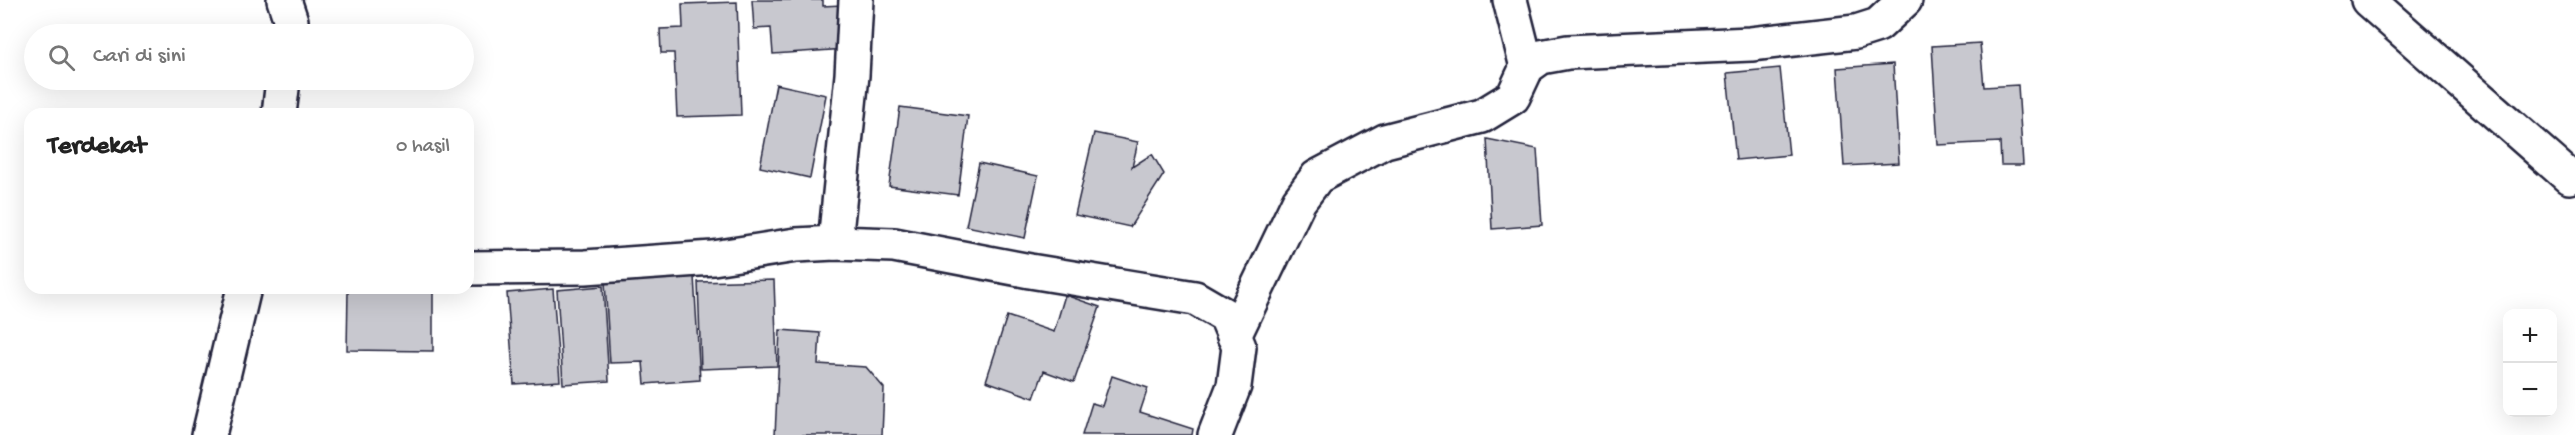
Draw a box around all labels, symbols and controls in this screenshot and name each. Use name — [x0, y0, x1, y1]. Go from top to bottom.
search box — [24, 24, 474, 90]
icon: search — [45, 41, 78, 74]
text: Cari di sini — [93, 44, 186, 70]
text: Terdekat — [48, 132, 146, 163]
text: 0 hasil — [396, 136, 450, 159]
map controls — [2503, 309, 2557, 417]
button: + — [2503, 309, 2557, 363]
button: − — [2503, 363, 2557, 417]

